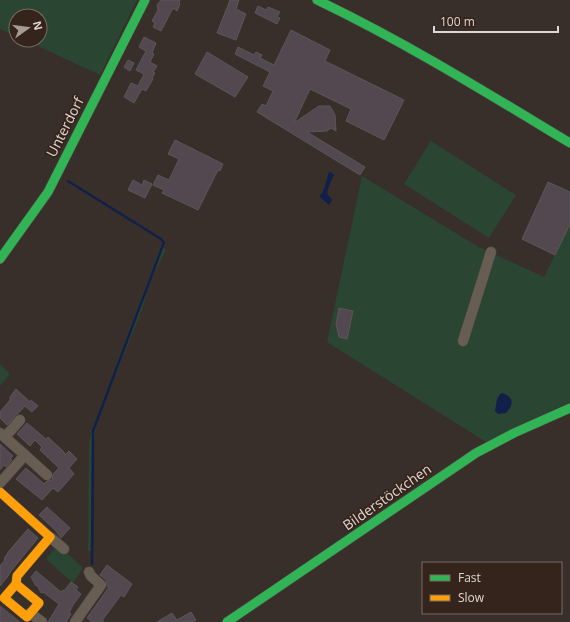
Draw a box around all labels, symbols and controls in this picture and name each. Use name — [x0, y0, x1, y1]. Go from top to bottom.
north arrow — [8, 8, 48, 48]
scale bar — [434, 8, 558, 34]
text: 100 m — [440, 13, 475, 30]
text: N — [30, 19, 47, 32]
street label: Unterdorf — [41, 92, 88, 160]
street label: Bilderstöckchen — [339, 459, 435, 534]
legend — [422, 562, 562, 614]
text: Fast — [458, 569, 481, 586]
text: Slow — [458, 589, 485, 606]

